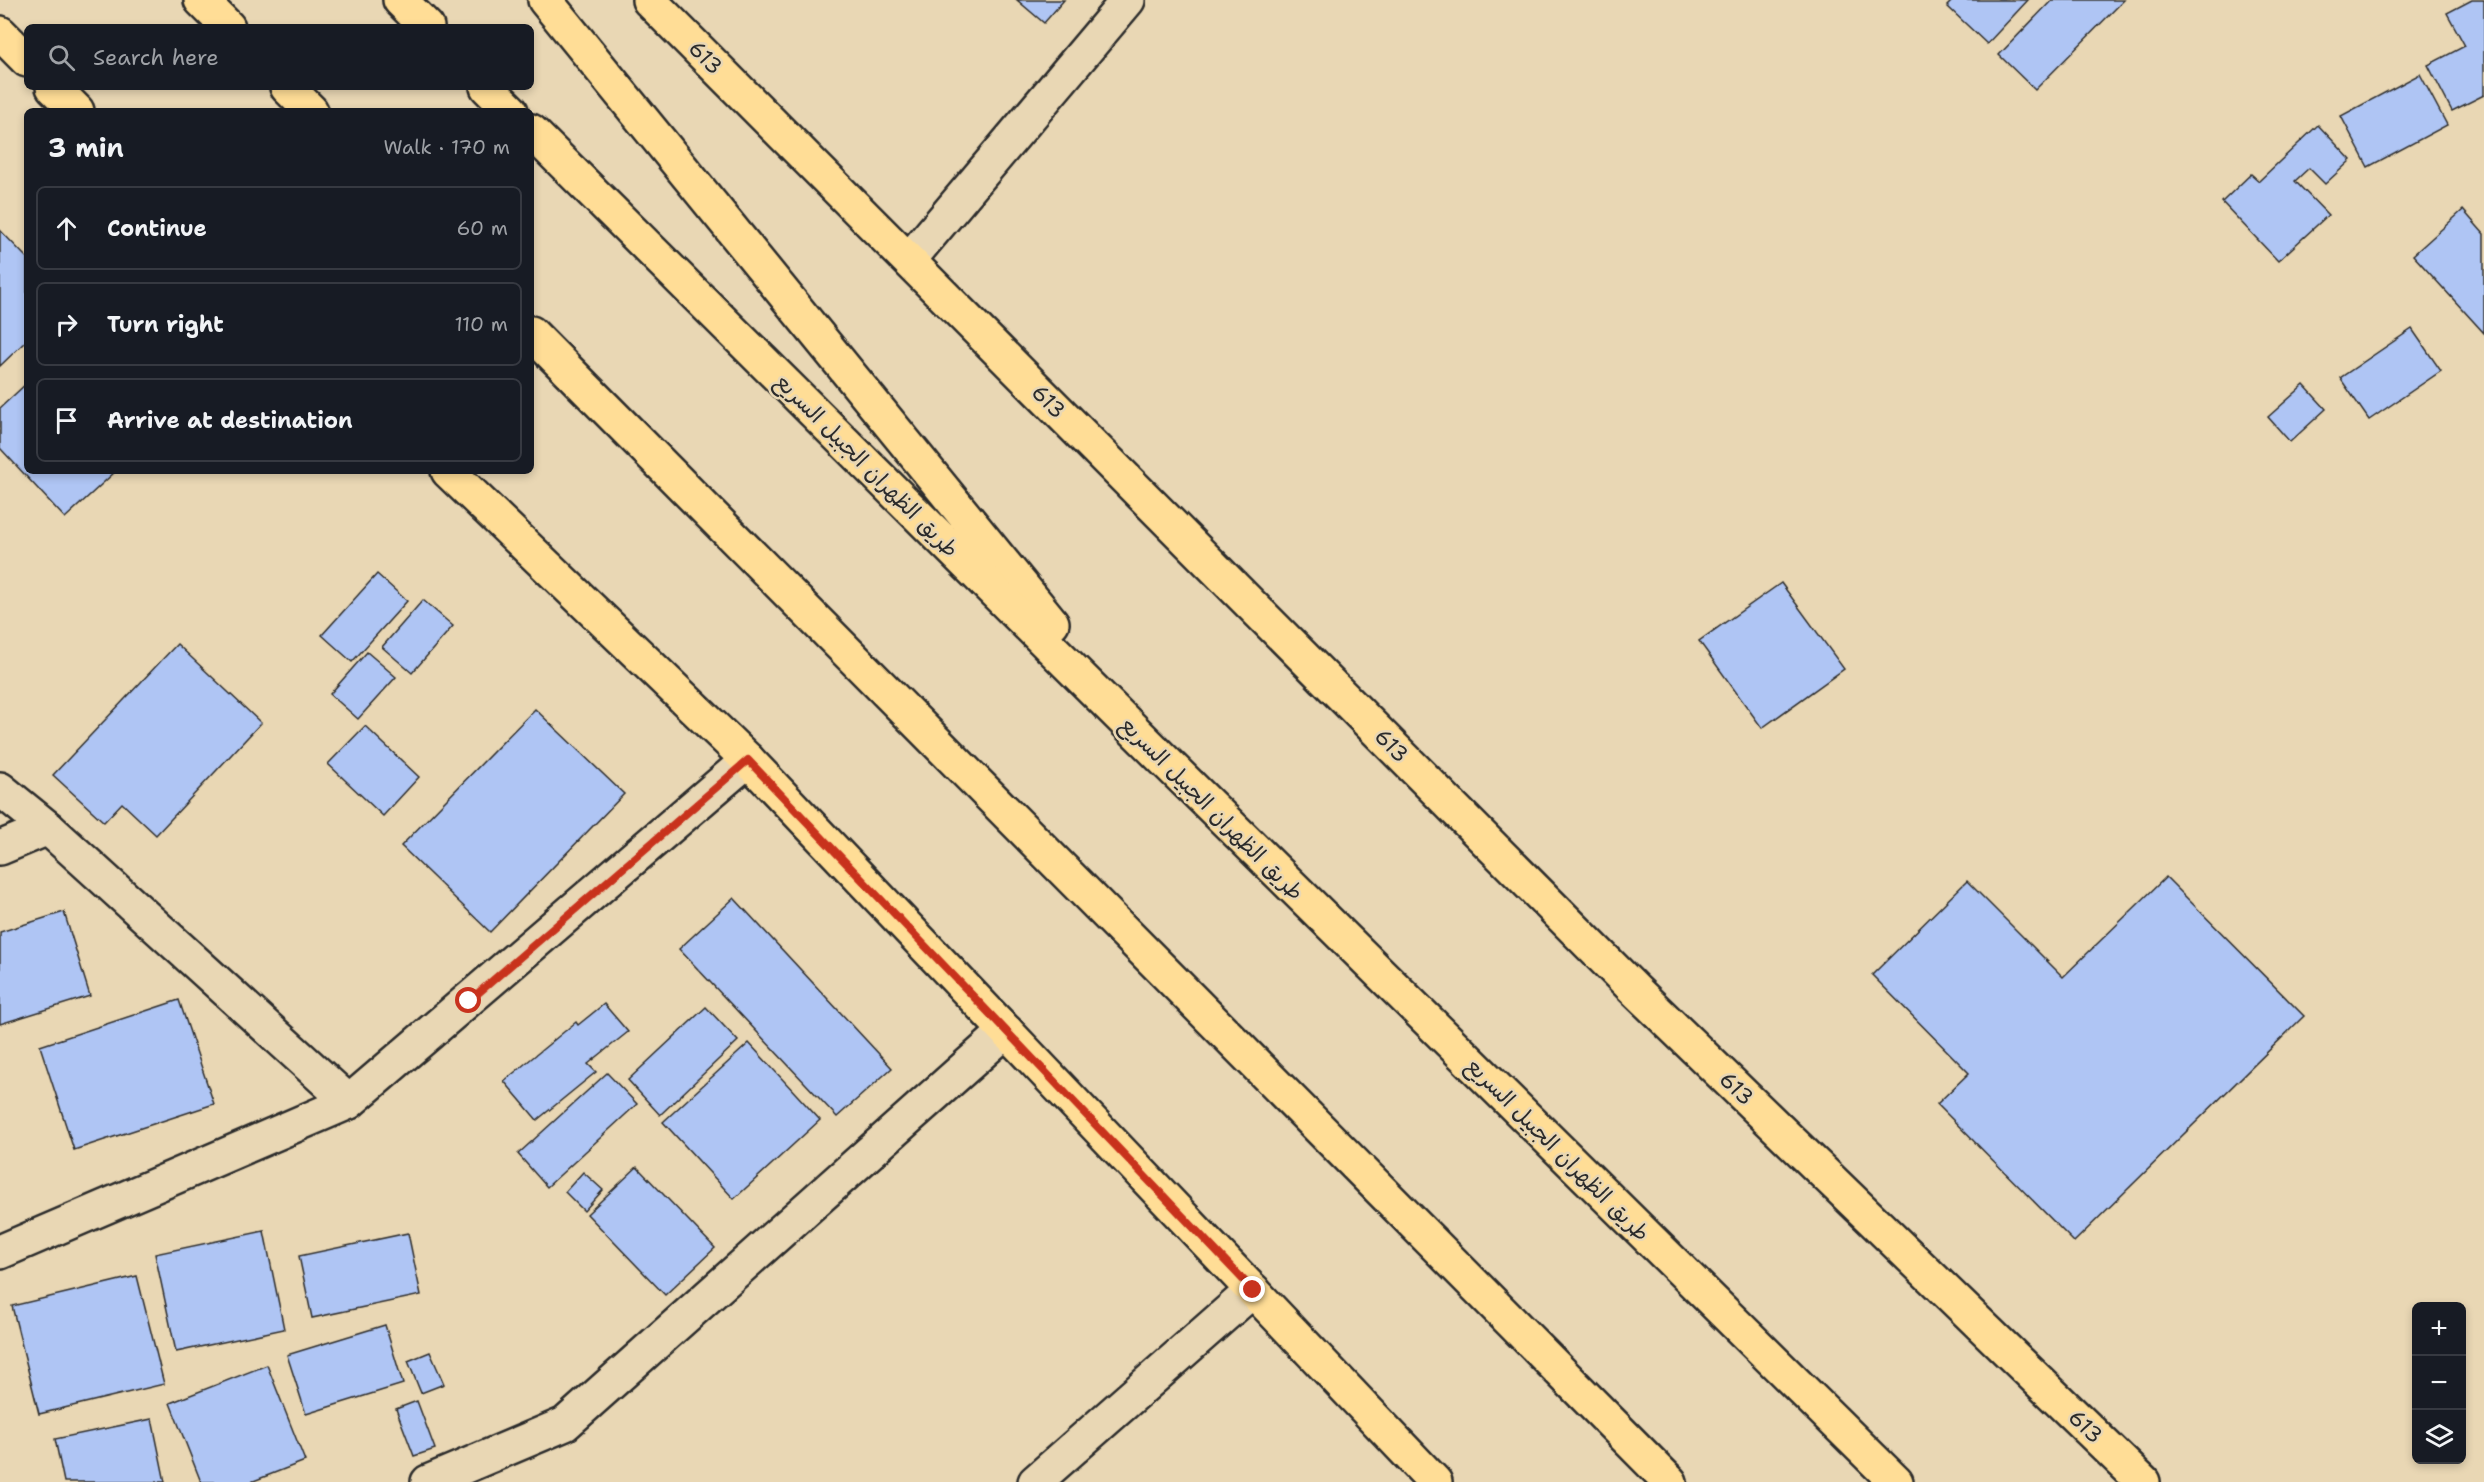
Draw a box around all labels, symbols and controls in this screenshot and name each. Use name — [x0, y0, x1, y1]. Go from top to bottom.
search box — [24, 24, 534, 90]
street label: 613 — [682, 34, 729, 81]
icon: search — [45, 41, 78, 74]
text: Search here — [93, 43, 219, 72]
text: 3 min — [48, 130, 124, 165]
text: Walk · 170 m — [384, 134, 510, 160]
icon: ahead — [50, 212, 83, 245]
text: Continue — [107, 214, 207, 243]
text: 60 m — [456, 215, 508, 241]
icon: right — [50, 308, 83, 341]
text: Turn right — [107, 310, 224, 339]
text: 110 m — [454, 311, 508, 337]
street label: طريق الظهران الجبيل السريع — [768, 367, 965, 564]
street label: 613 — [1025, 378, 1072, 425]
icon: arrive — [50, 404, 83, 437]
text: Arrive at destination — [107, 406, 353, 435]
street label: طريق الظهران الجبيل السريع — [1113, 710, 1310, 907]
street label: 613 — [1368, 722, 1415, 769]
route start — [455, 987, 481, 1013]
street label: طريق الظهران الجبيل السريع — [1459, 1051, 1656, 1248]
street label: 613 — [1713, 1065, 1760, 1112]
route end — [1239, 1276, 1265, 1302]
map controls — [2412, 1302, 2466, 1464]
button: + — [2412, 1302, 2466, 1356]
button: − — [2412, 1356, 2466, 1410]
street label: 613 — [2062, 1403, 2109, 1450]
button: layers — [2412, 1410, 2466, 1464]

